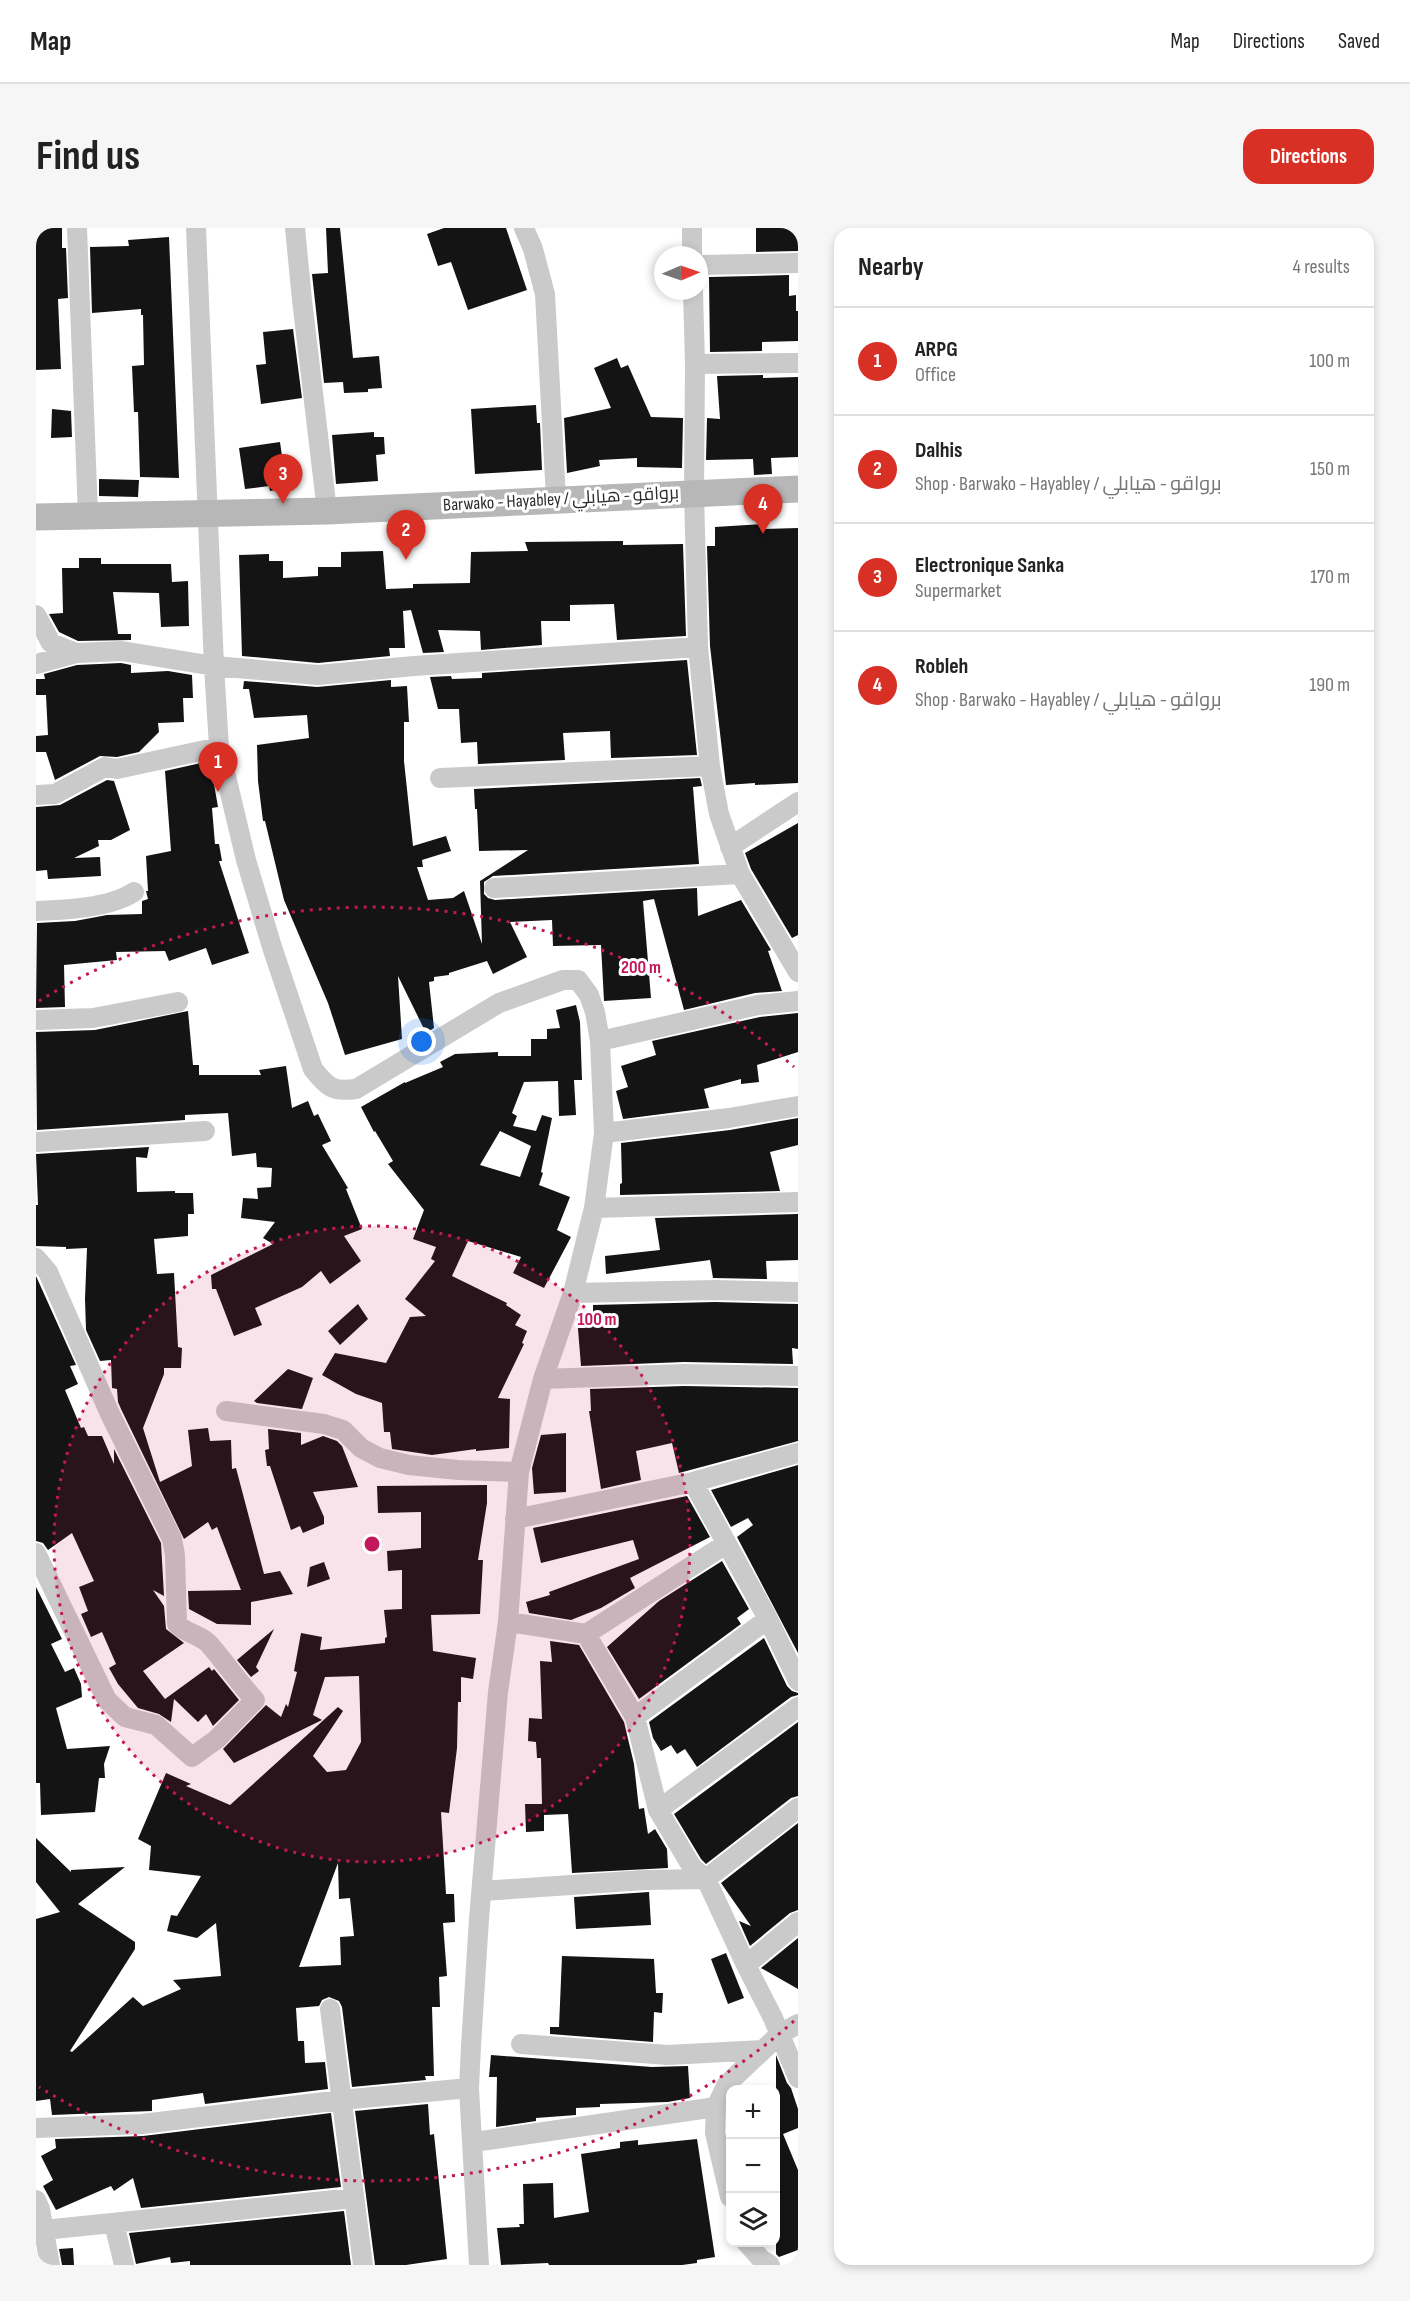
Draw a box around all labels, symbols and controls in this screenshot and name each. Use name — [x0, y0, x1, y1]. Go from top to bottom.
text: Map — [30, 25, 71, 58]
text: Map — [1170, 29, 1200, 54]
text: Directions — [1233, 29, 1305, 54]
text: Saved — [1338, 29, 1380, 54]
button: Directions — [1243, 129, 1374, 184]
text: Find us — [36, 131, 140, 182]
north arrow — [654, 246, 708, 300]
text: Nearby — [858, 252, 924, 283]
text: 4 results — [1293, 255, 1350, 279]
text: ARPG — [915, 336, 958, 363]
text: 1 — [874, 349, 881, 373]
text: 100 m — [1309, 349, 1350, 373]
text: Office — [915, 363, 956, 387]
text: Dalhis — [915, 437, 962, 464]
pin: 3 — [264, 454, 302, 504]
text: 2 — [873, 457, 882, 481]
text: 150 m — [1310, 457, 1350, 481]
text: Shop · Barwako - Hayabley / برواقو - هيابلي — [915, 472, 1222, 496]
street label: Barwako - Hayabley / برواقو - هيابلي — [442, 482, 680, 519]
pin: 4 — [744, 484, 782, 534]
pin: 2 — [386, 510, 425, 560]
text: Electronique Sanka — [915, 552, 1064, 579]
text: 3 — [873, 565, 882, 589]
text: 170 m — [1310, 565, 1350, 589]
text: Supermarket — [915, 579, 1002, 603]
text: Robleh — [915, 653, 968, 680]
text: 4 — [873, 673, 882, 697]
text: 190 m — [1309, 673, 1350, 697]
text: Shop · Barwako - Hayabley / برواقو - هيابلي — [915, 688, 1222, 712]
pin: 1 — [198, 742, 237, 792]
text: 200 m — [621, 957, 661, 978]
your location — [407, 1027, 436, 1056]
text: 100 m — [578, 1309, 617, 1330]
centre of rings — [362, 1534, 382, 1554]
map controls — [726, 2085, 780, 2247]
button: + — [726, 2085, 780, 2139]
button: − — [726, 2139, 780, 2193]
button: layers — [726, 2193, 780, 2247]

